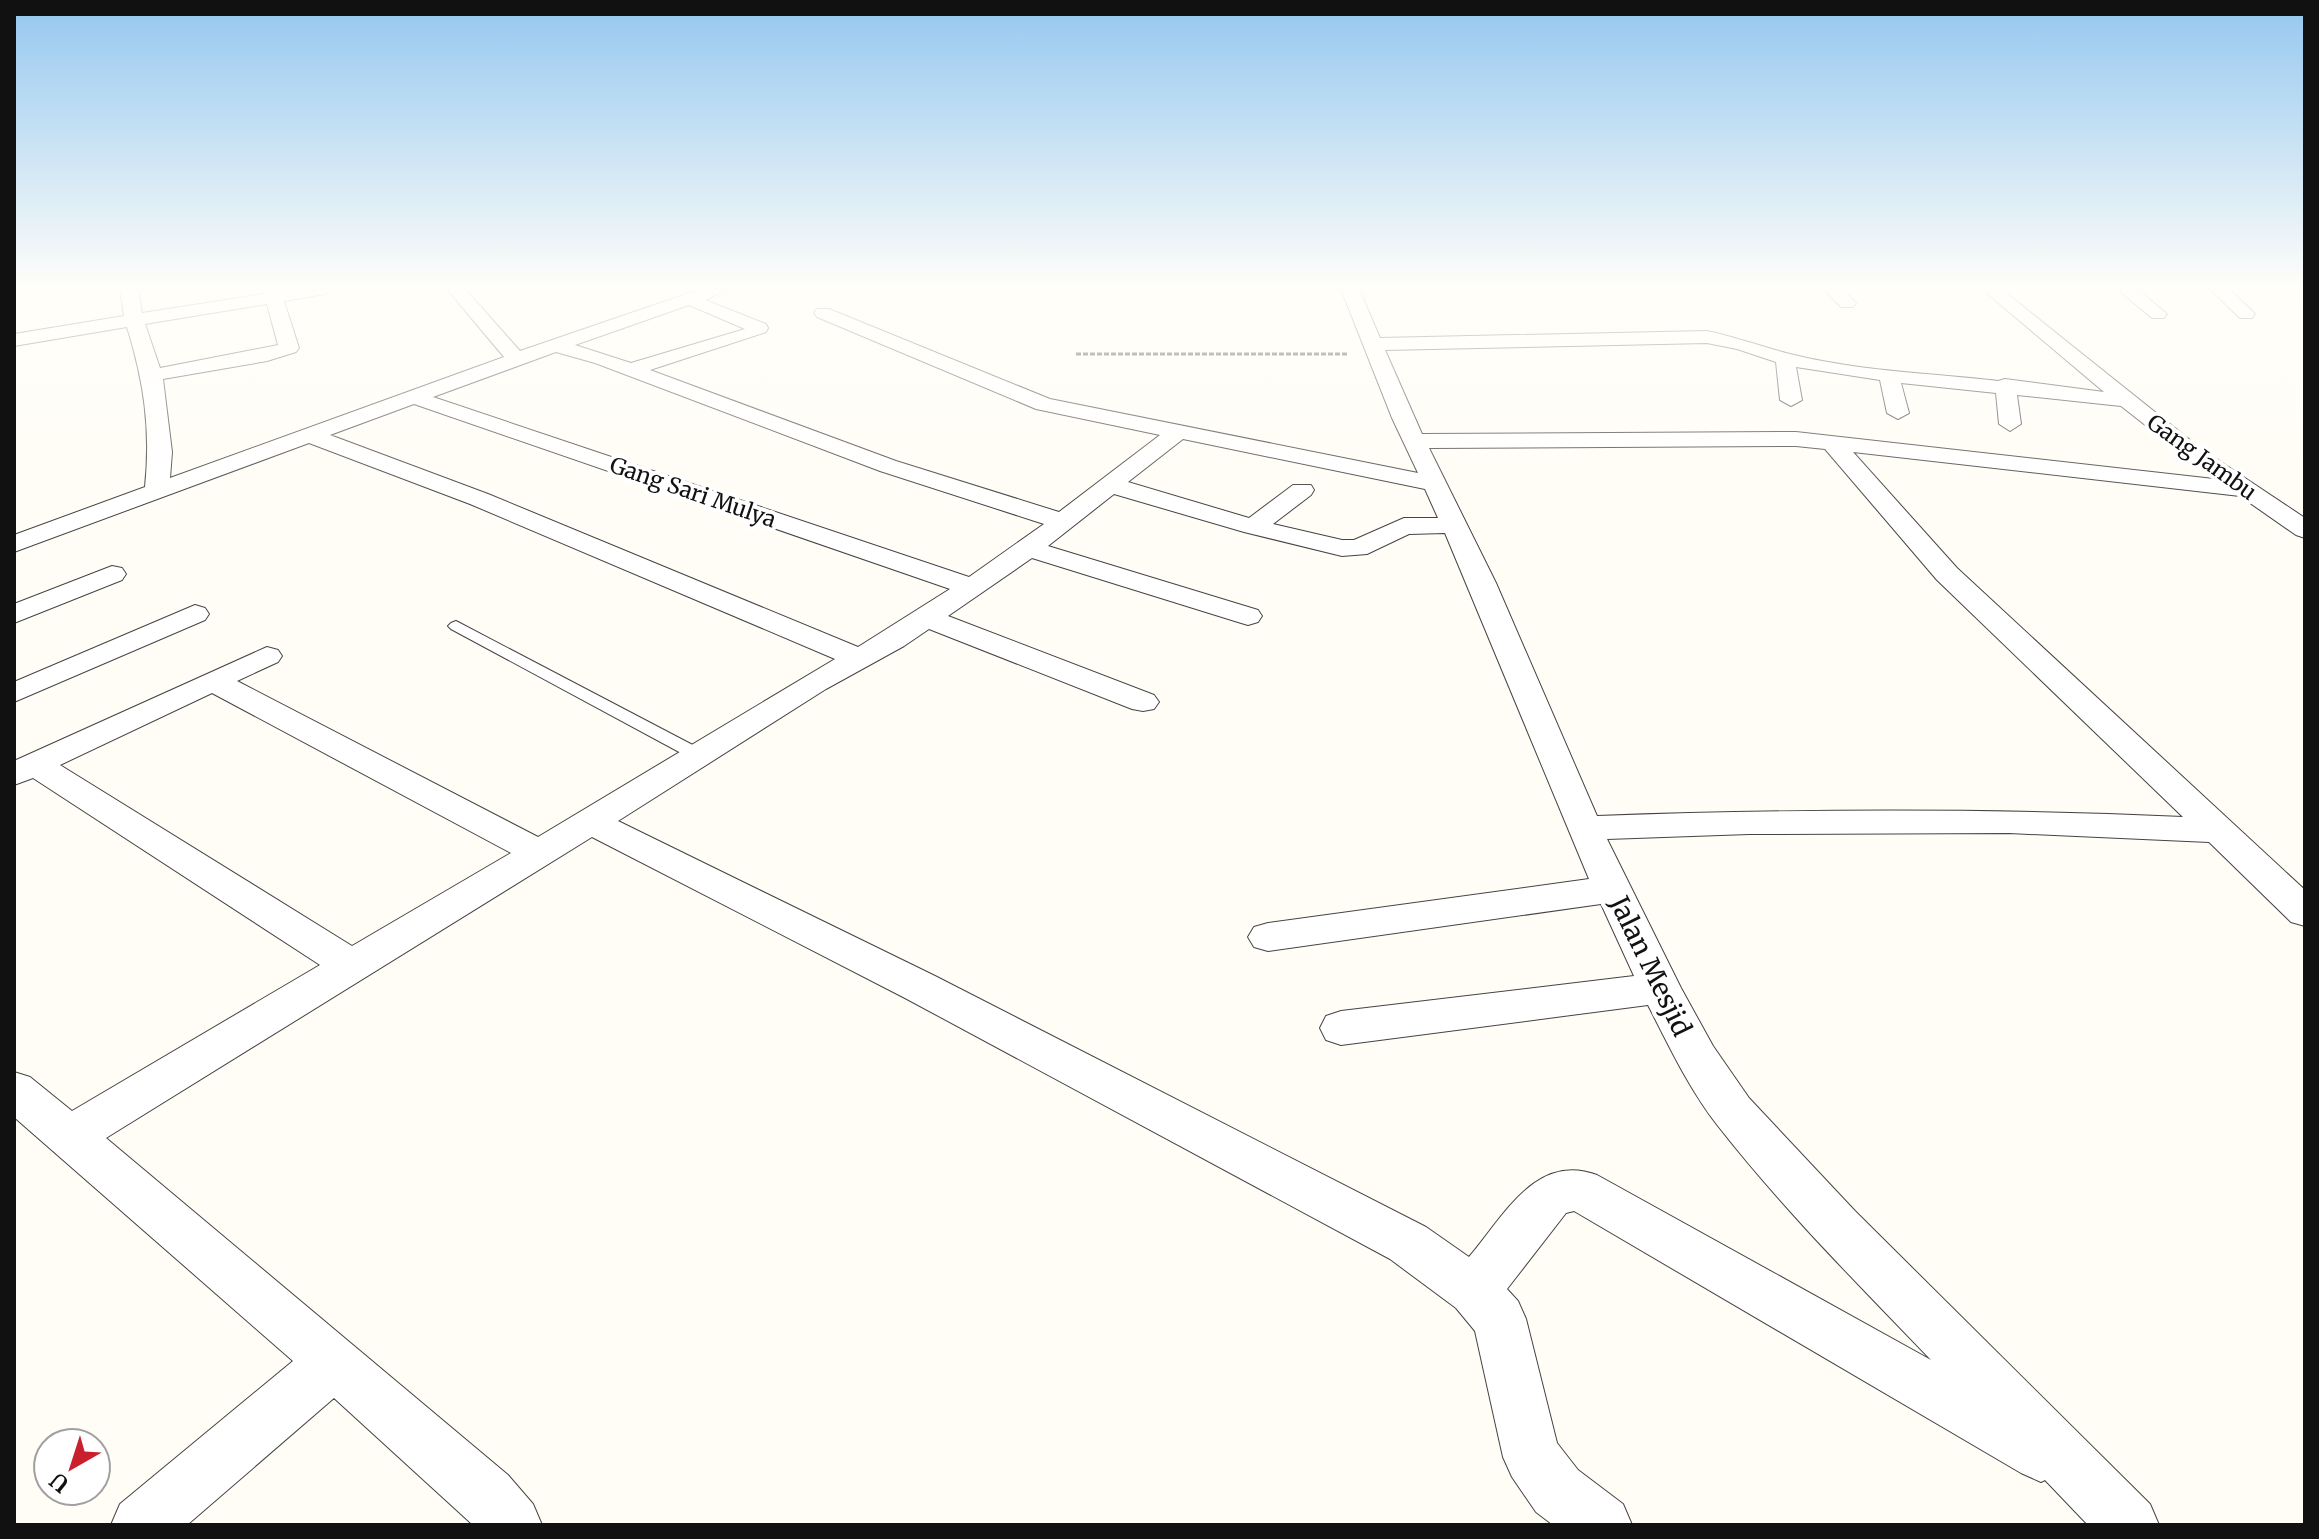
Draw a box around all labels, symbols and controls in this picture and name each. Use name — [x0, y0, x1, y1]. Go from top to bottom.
street label: Gang Jambu — [2142, 408, 2262, 506]
street label: Gang Sari Mulya — [606, 450, 780, 534]
street label: Jalan Mesjid — [1602, 890, 1699, 1042]
north arrow — [32, 1427, 112, 1507]
text: U — [44, 1466, 75, 1499]

